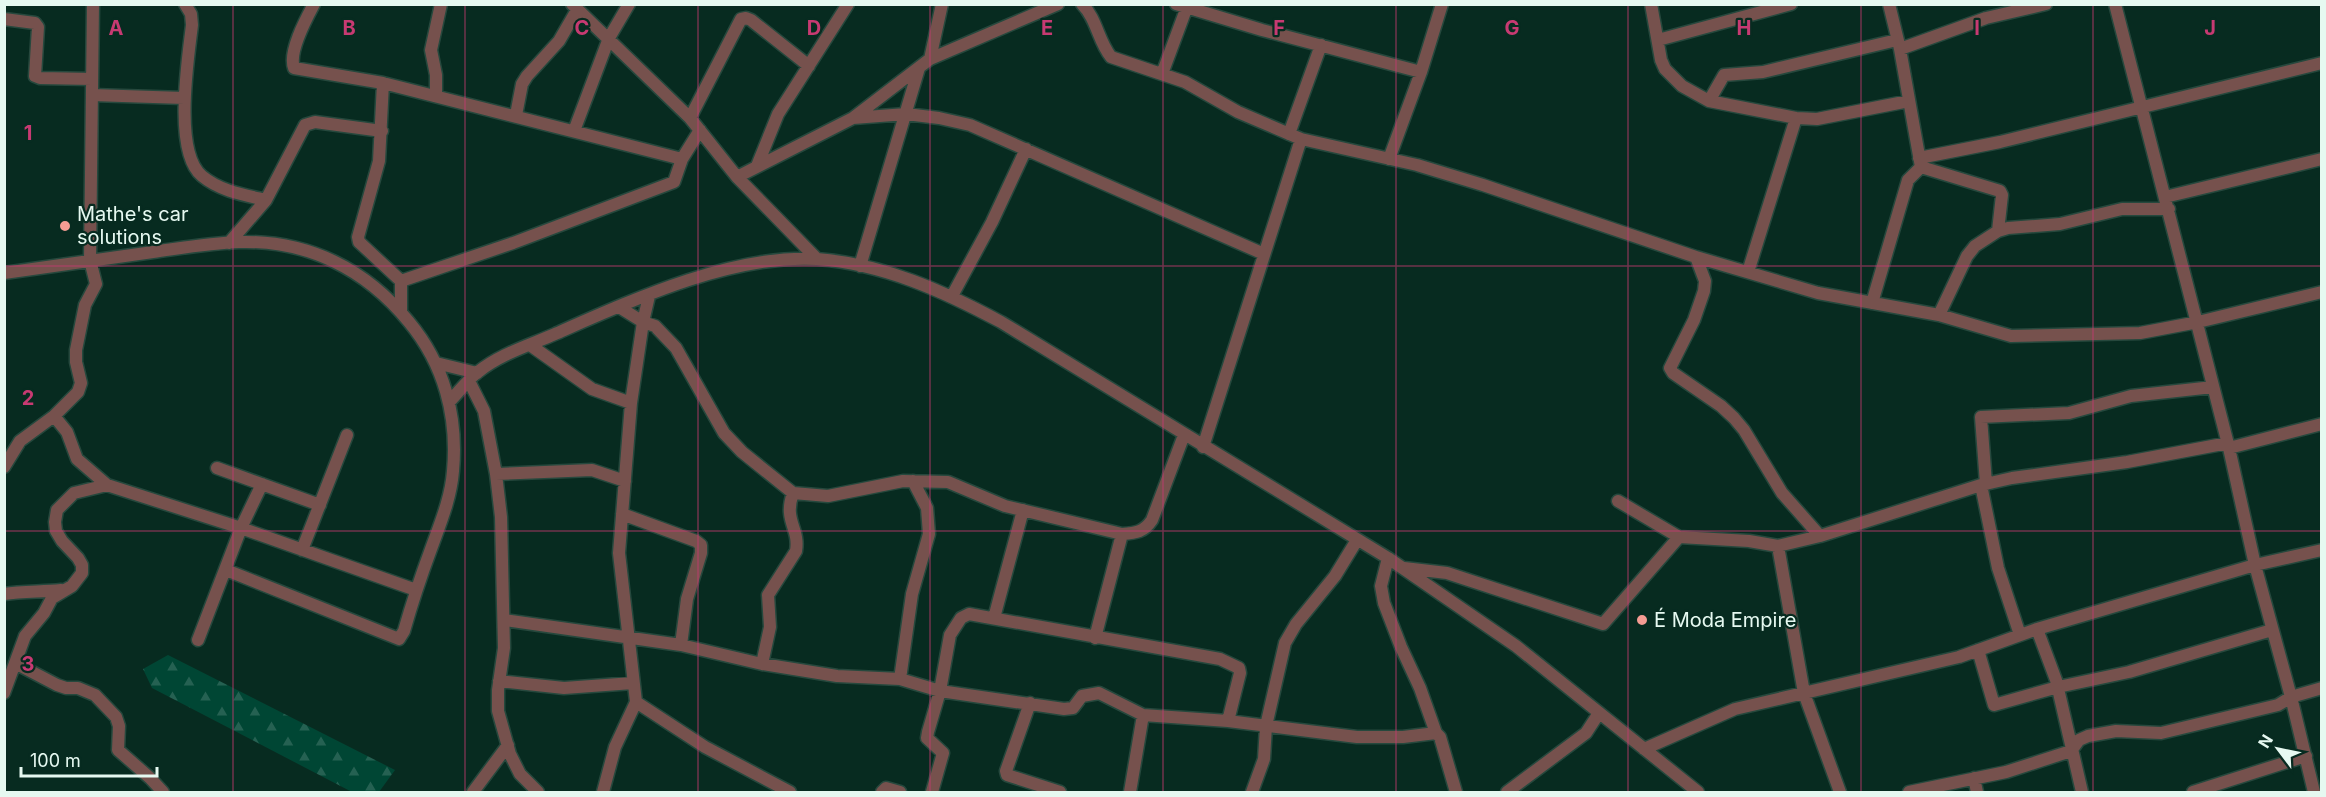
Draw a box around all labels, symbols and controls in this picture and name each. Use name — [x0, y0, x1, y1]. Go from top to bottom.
text: A — [109, 16, 124, 40]
text: B — [342, 16, 356, 40]
text: C — [575, 16, 589, 40]
text: D — [807, 16, 821, 40]
text: E — [1041, 16, 1053, 40]
text: F — [1273, 16, 1285, 40]
text: G — [1504, 16, 1520, 40]
text: H — [1737, 16, 1751, 40]
text: I — [1974, 16, 1980, 40]
text: J — [2204, 16, 2216, 40]
text: 1 — [24, 121, 32, 145]
place label: Mathe's car solutions — [77, 202, 189, 249]
marker: Mathe's car solutions — [58, 219, 72, 233]
text: 2 — [22, 386, 34, 410]
place label: É Moda Empire — [1654, 607, 1796, 632]
marker: É Moda Empire — [1635, 613, 1649, 627]
text: 3 — [22, 652, 34, 676]
north arrow — [2248, 719, 2308, 779]
text: N — [2254, 731, 2277, 752]
scale bar — [21, 740, 158, 778]
text: 100 m — [30, 750, 81, 771]

